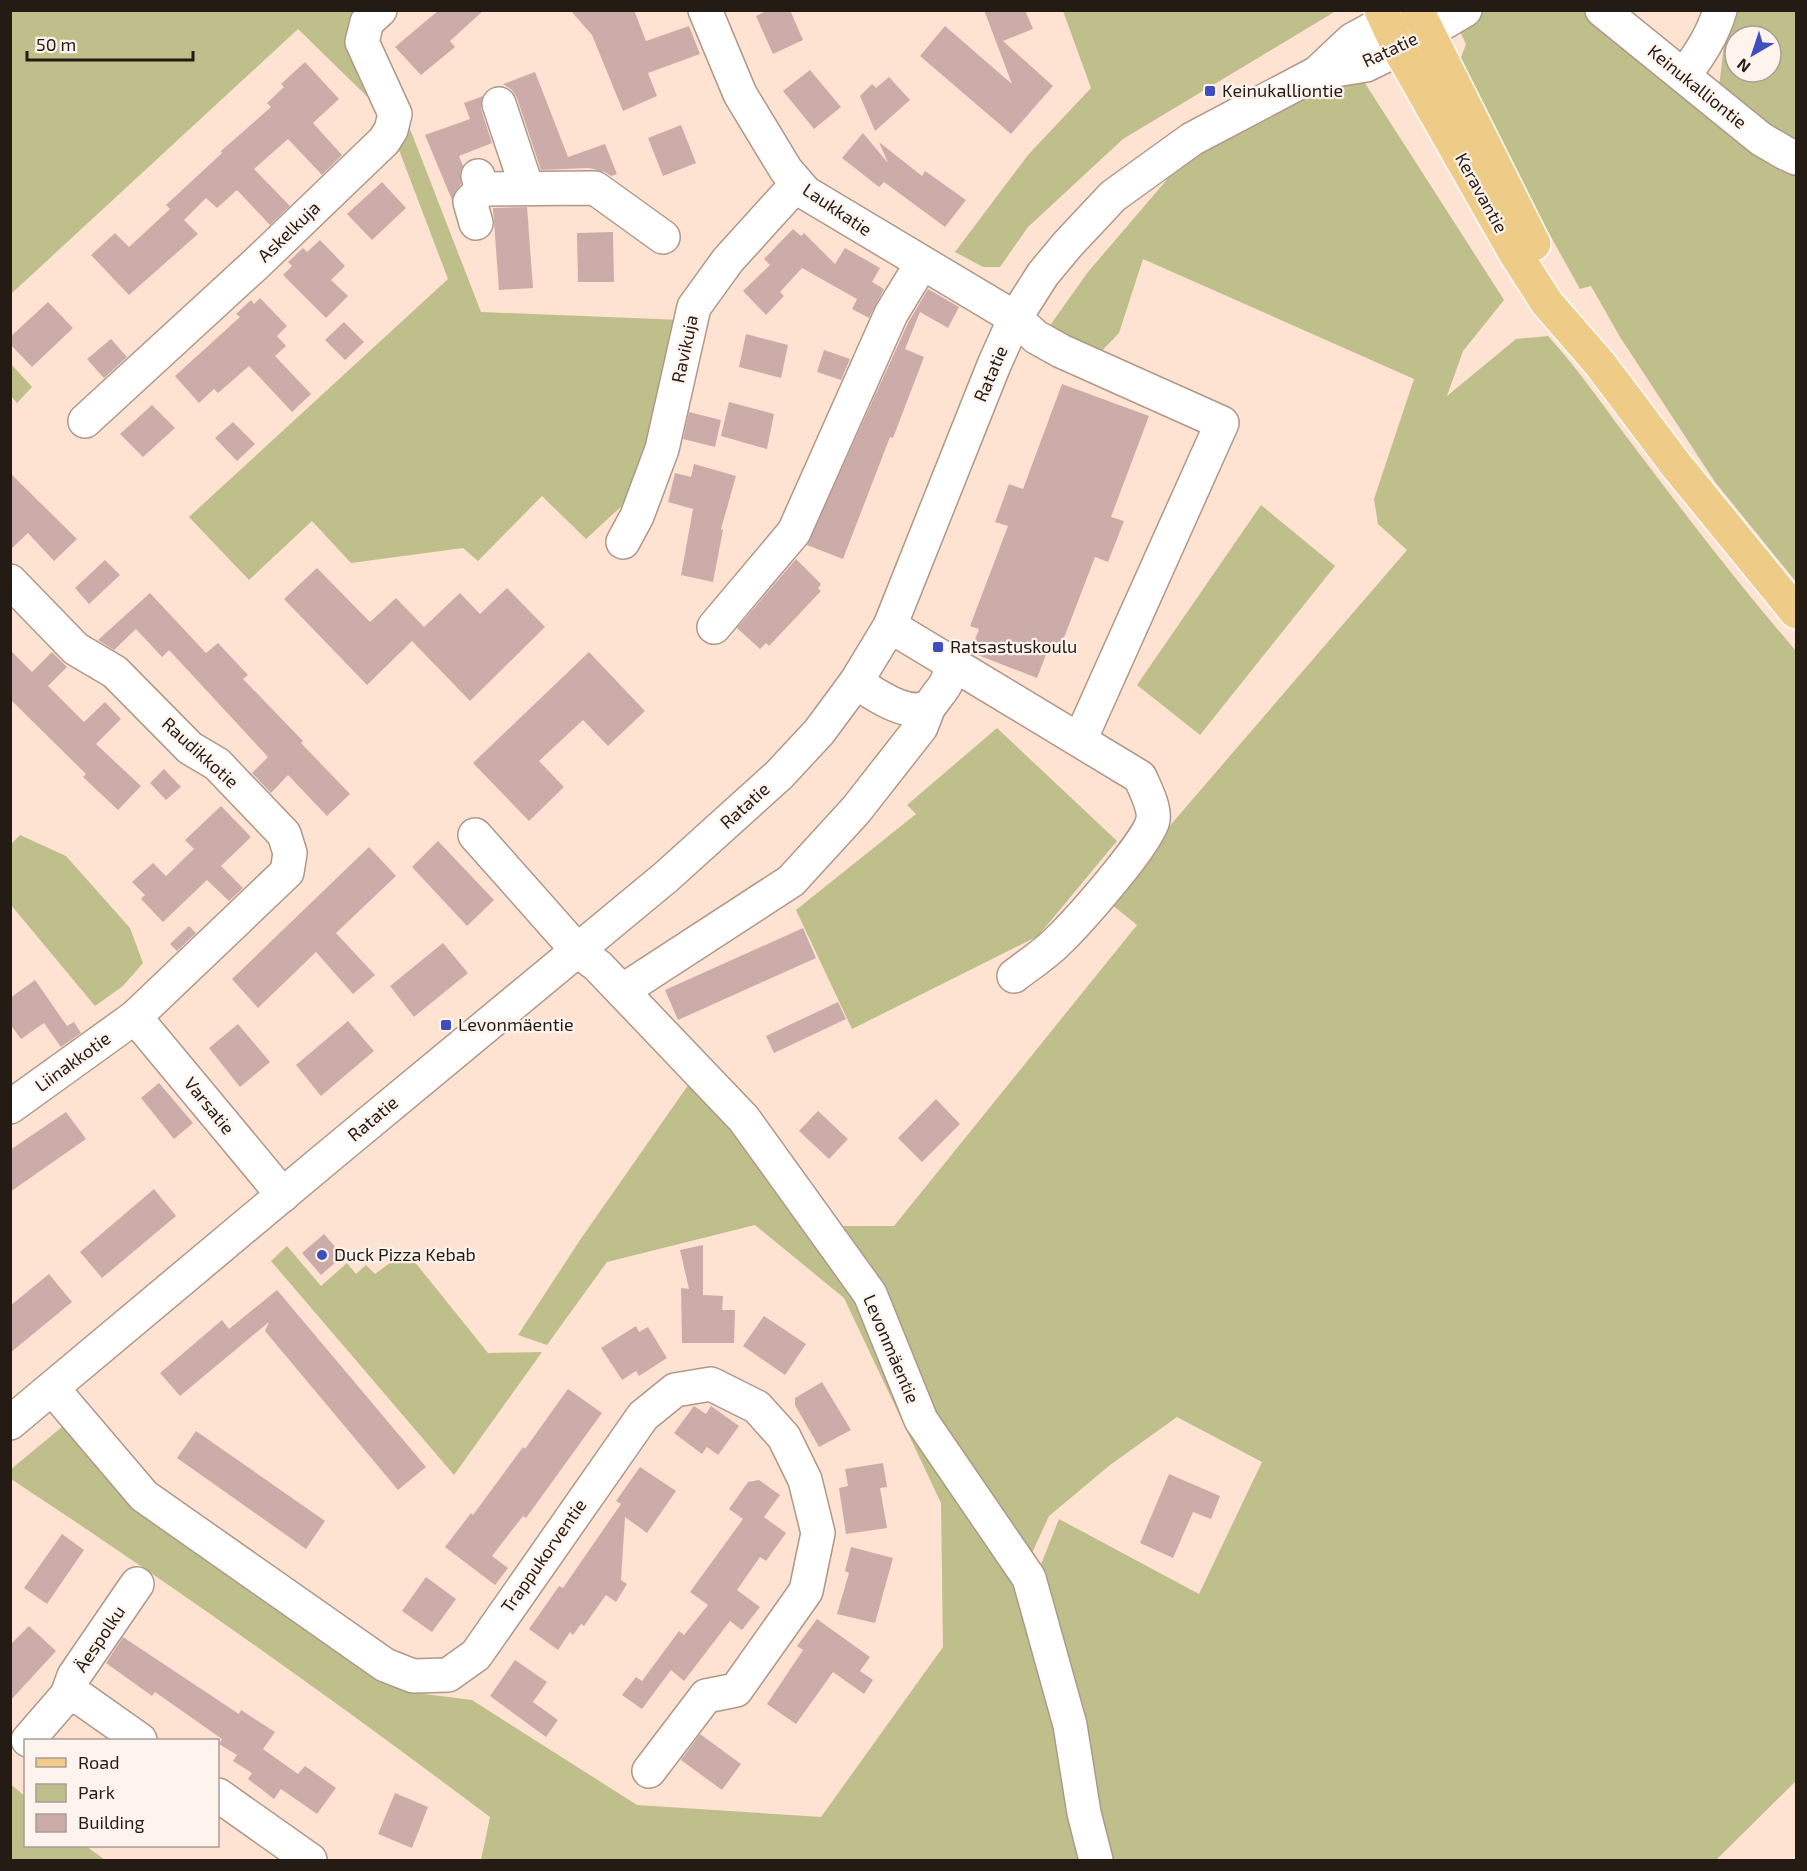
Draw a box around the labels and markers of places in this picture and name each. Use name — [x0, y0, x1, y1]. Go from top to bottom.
place label: Keinukalliontie — [1222, 79, 1343, 101]
marker: Keinukalliontie — [1203, 84, 1217, 98]
place label: Ratsastuskoulu — [950, 635, 1077, 657]
marker: Ratsastuskoulu — [931, 640, 945, 654]
place label: Levonmäentie — [458, 1013, 574, 1035]
marker: Levonmäentie — [439, 1018, 453, 1032]
place label: Duck Pizza Kebab — [334, 1243, 476, 1265]
marker: Duck Pizza Kebab — [315, 1248, 329, 1262]

